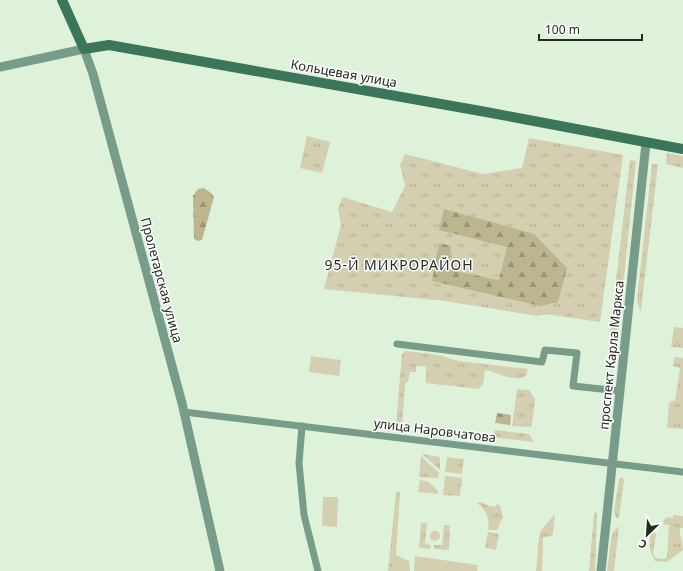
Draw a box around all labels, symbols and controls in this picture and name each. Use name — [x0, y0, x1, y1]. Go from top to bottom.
scale bar — [539, 16, 642, 42]
text: 100 m — [545, 21, 580, 38]
street label: Кольцевая улица — [289, 55, 399, 91]
street label: Пролетарская улица — [137, 215, 187, 345]
district label: 95-Й МИКРОРАЙОН — [324, 255, 474, 274]
street label: проспект Карла Маркса — [594, 280, 628, 430]
street label: улица Наровчатова — [373, 414, 497, 446]
north arrow — [627, 515, 667, 555]
text: С — [636, 536, 649, 553]

